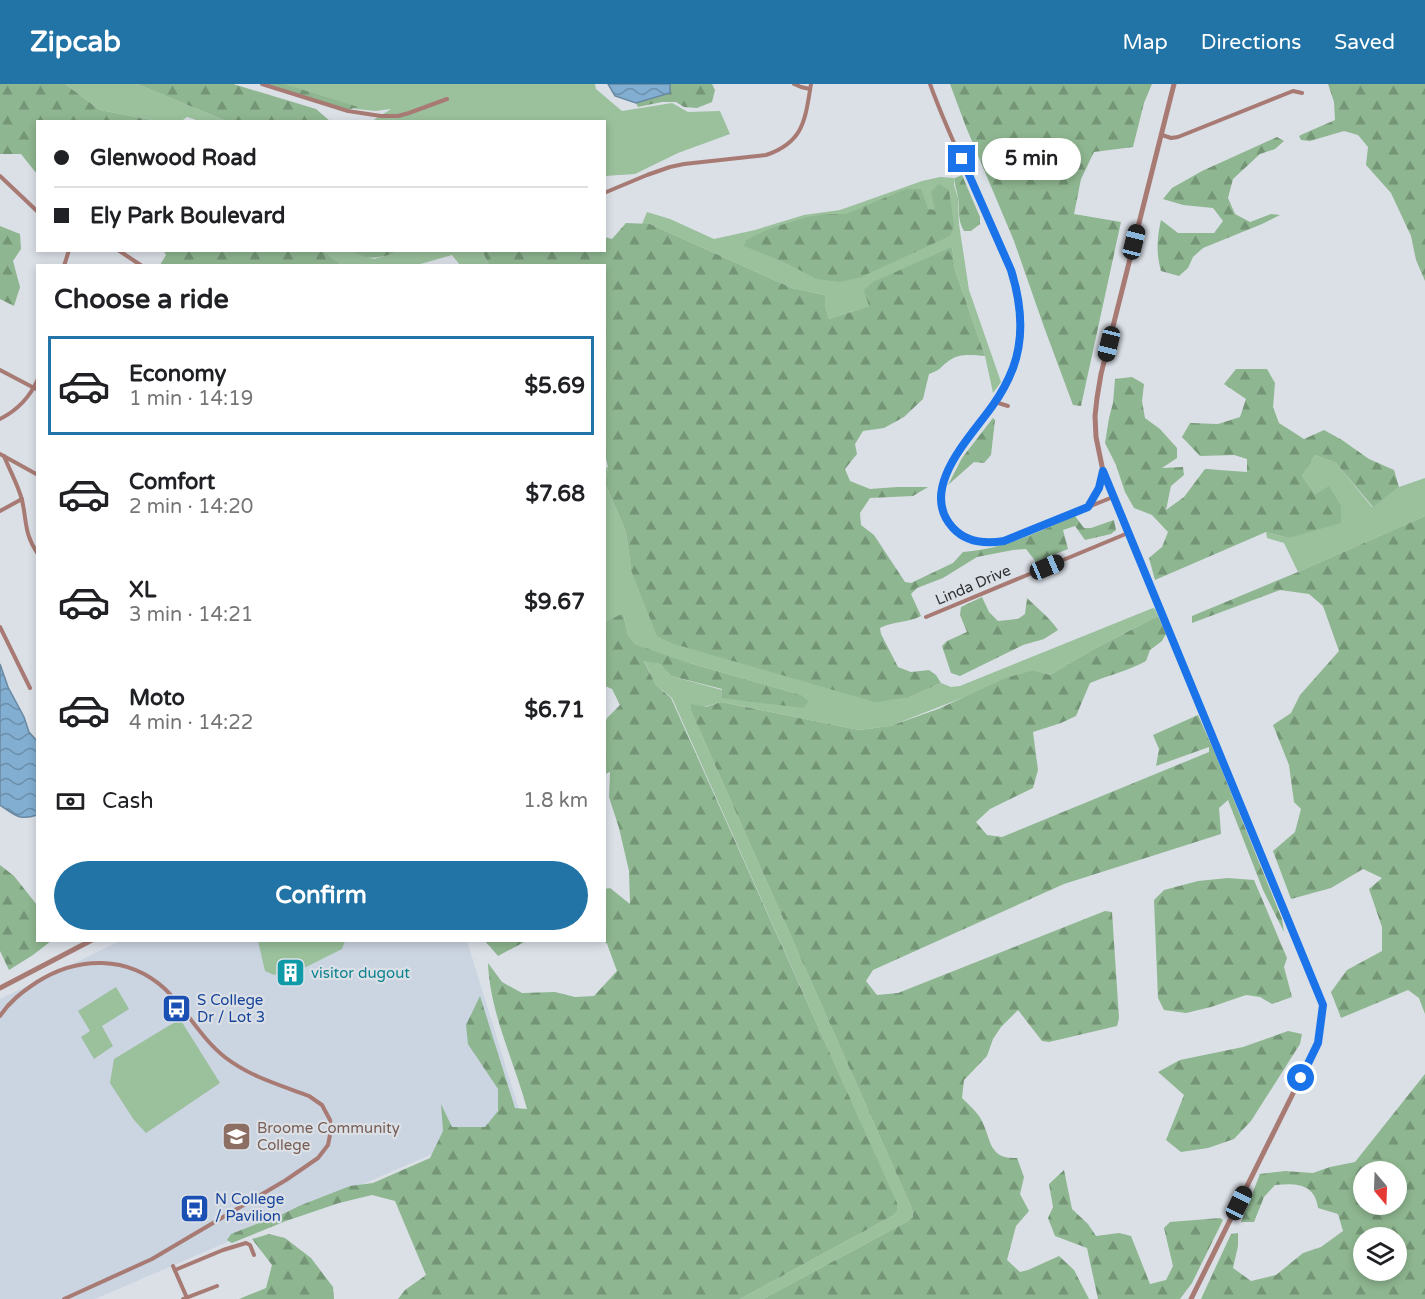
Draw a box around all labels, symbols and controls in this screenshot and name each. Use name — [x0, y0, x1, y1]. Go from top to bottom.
text: Zipcab — [30, 25, 121, 59]
text: Map — [1122, 30, 1168, 55]
text: Directions — [1201, 30, 1301, 55]
text: Saved — [1334, 30, 1395, 55]
callout: 5 min — [983, 138, 1082, 180]
text: Glenwood Road — [90, 145, 257, 171]
route end — [948, 145, 975, 172]
text: 5 min — [1005, 147, 1058, 171]
text: Ely Park Boulevard — [90, 203, 285, 229]
car — [1121, 222, 1147, 262]
text: Choose a ride — [54, 283, 229, 316]
car — [1096, 324, 1122, 364]
icon: car — [57, 359, 111, 413]
text: Economy — [129, 361, 226, 387]
text: $5.69 — [524, 373, 585, 399]
text: 1 min · 14:19 — [129, 387, 253, 411]
icon: car — [57, 467, 111, 521]
text: Comfort — [129, 469, 215, 495]
text: $7.68 — [525, 481, 585, 507]
text: 2 min · 14:20 — [129, 495, 253, 519]
car — [1027, 552, 1067, 582]
street label: Linda Drive — [933, 561, 1013, 609]
icon: car — [57, 575, 111, 629]
text: XL — [129, 577, 156, 603]
text: $9.67 — [524, 589, 585, 615]
text: 3 min · 14:21 — [129, 603, 253, 627]
icon: car — [57, 683, 111, 737]
text: Moto — [129, 685, 185, 711]
text: $6.71 — [524, 697, 585, 723]
text: 4 min · 14:22 — [129, 711, 253, 735]
icon: cash — [54, 785, 87, 818]
text: Cash — [102, 788, 154, 814]
text: 1.8 km — [523, 789, 588, 813]
button: Confirm — [54, 861, 588, 930]
building icon: visitor dugout — [274, 957, 306, 989]
place label: visitor dugout — [311, 964, 410, 982]
place label: S College Dr / Lot 3 — [197, 991, 265, 1026]
bus stop icon: S College Dr / Lot 3 — [160, 993, 192, 1025]
route start — [1287, 1064, 1314, 1091]
place label: Broome Community College — [257, 1119, 400, 1154]
school or university icon: Broome Community College — [220, 1121, 252, 1153]
north arrow — [1353, 1161, 1407, 1215]
map controls — [1353, 1161, 1407, 1281]
car — [1223, 1183, 1255, 1223]
place label: N College / Pavilion — [215, 1190, 284, 1225]
bus stop icon: N College / Pavilion — [178, 1192, 210, 1224]
button: layers — [1353, 1227, 1407, 1281]

